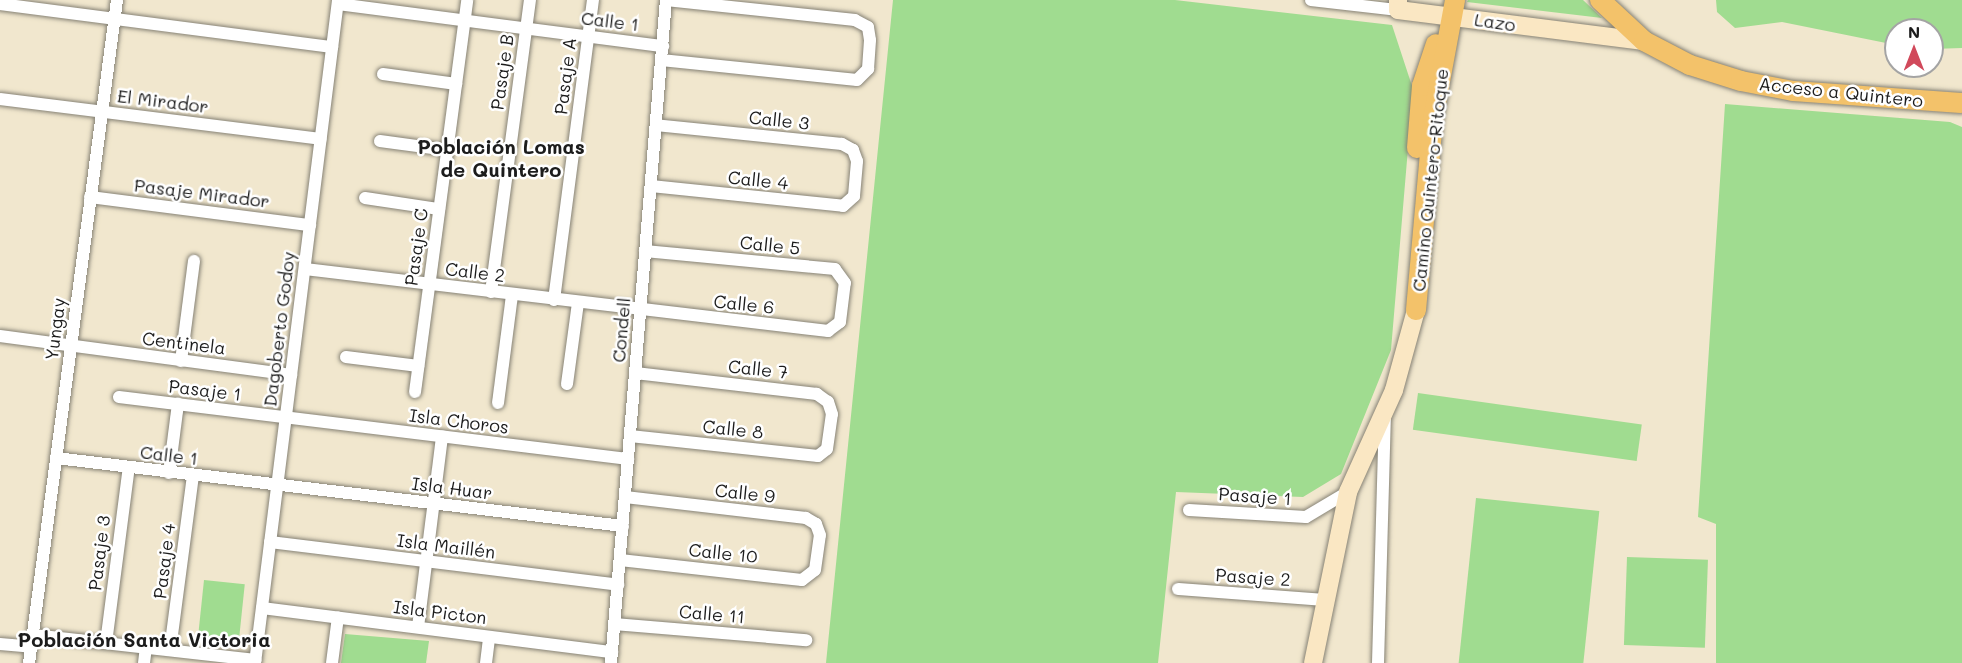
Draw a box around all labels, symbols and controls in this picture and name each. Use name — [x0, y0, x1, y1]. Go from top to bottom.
street label: Calle 1 — [580, 7, 640, 35]
street label: Lazo — [1473, 8, 1517, 36]
north arrow — [1884, 18, 1944, 78]
text: N — [1908, 21, 1920, 42]
street label: Pasaje B — [486, 33, 518, 111]
street label: Pasaje A — [550, 36, 580, 116]
street label: Camino Quintero-Ritoque — [1408, 67, 1452, 293]
street label: Acceso a Quintero — [1758, 73, 1924, 111]
street label: El Mirador — [116, 85, 210, 117]
street label: Calle 3 — [748, 106, 810, 134]
district label: Población Lomas de Quintero — [417, 134, 585, 181]
street label: Calle 4 — [727, 166, 789, 194]
street label: Pasaje Mirador — [133, 174, 271, 212]
street label: Pasaje C — [400, 207, 432, 287]
street label: Calle 5 — [739, 231, 801, 259]
street label: Dagoberto Godoy — [259, 250, 299, 408]
street label: Calle 2 — [444, 258, 506, 286]
street label: Calle 6 — [713, 290, 775, 318]
street label: Yungay — [40, 297, 70, 361]
street label: Condell — [607, 297, 635, 363]
street label: Centinela — [141, 327, 227, 359]
street label: Calle 7 — [727, 355, 789, 383]
street label: Pasaje 1 — [167, 375, 243, 405]
street label: Isla Choros — [408, 404, 510, 438]
street label: Calle 8 — [702, 415, 764, 443]
street label: Calle 1 — [139, 441, 199, 469]
street label: Isla Huar — [410, 472, 494, 504]
street label: Calle 9 — [714, 479, 776, 507]
street label: Pasaje 1 — [1218, 483, 1292, 509]
street label: Pasaje 3 — [84, 514, 114, 592]
street label: Pasaje 4 — [149, 522, 179, 600]
street label: Isla Maillén — [395, 529, 497, 563]
street label: Calle 10 — [687, 539, 759, 567]
street label: Pasaje 2 — [1215, 564, 1291, 590]
street label: Isla Picton — [392, 596, 488, 628]
street label: Calle 11 — [678, 600, 746, 628]
district label: Población Santa Victoria — [18, 627, 270, 651]

